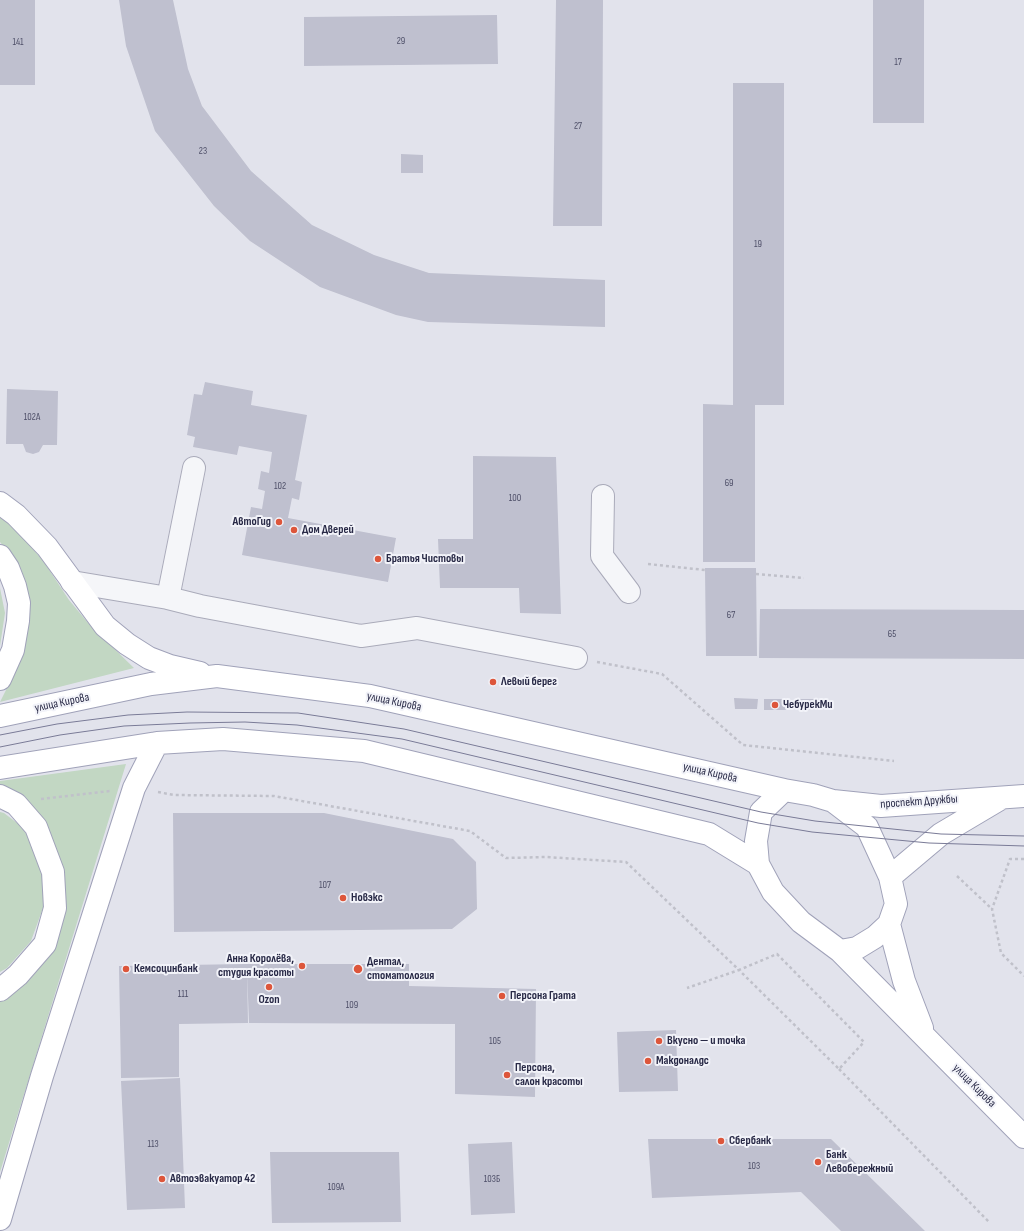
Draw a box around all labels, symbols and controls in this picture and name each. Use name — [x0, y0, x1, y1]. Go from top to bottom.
house number: 29 — [397, 35, 405, 47]
house number: 141 — [12, 36, 24, 48]
house number: 17 — [894, 56, 902, 68]
house number: 27 — [574, 120, 582, 132]
house number: 23 — [199, 145, 207, 157]
house number: 19 — [754, 238, 762, 250]
house number: 102А — [24, 411, 40, 423]
house number: 69 — [725, 477, 733, 489]
house number: 102 — [274, 480, 286, 492]
house number: 100 — [509, 492, 521, 504]
place label: АвтоГид — [233, 515, 271, 529]
marker: АвтоГид — [274, 517, 284, 527]
place label: Дом Дверей — [302, 523, 354, 537]
marker: Дом Дверей — [289, 525, 299, 535]
place label: Братья Чистовы — [386, 552, 464, 566]
marker: Братья Чистовы — [373, 554, 383, 564]
house number: 67 — [727, 609, 735, 621]
house number: 65 — [888, 628, 896, 640]
place label: Левый берег — [501, 675, 557, 689]
marker: Левый берег — [488, 677, 498, 687]
street label: улица Кирова — [365, 689, 423, 715]
street label: улица Кирова — [33, 690, 91, 716]
place label: ЧебурекМи — [783, 698, 833, 712]
marker: ЧебурекМи — [770, 700, 780, 710]
street label: улица Кирова — [681, 760, 739, 786]
street label: проспект Дружбы — [880, 792, 958, 812]
house number: 107 — [319, 879, 331, 891]
place label: Новэкс — [351, 891, 383, 905]
marker: Новэкс — [338, 893, 348, 903]
place label: Анна Королёва, студия красоты — [218, 952, 294, 980]
place label: Дентал, стоматология — [367, 955, 434, 983]
marker: Анна Королёва, студия красоты — [297, 961, 307, 971]
place label: Кемсоцинбанк — [134, 962, 198, 976]
marker: Дентал, стоматология — [352, 963, 364, 975]
marker: Кемсоцинбанк — [121, 964, 131, 974]
marker: Ozon — [264, 982, 274, 992]
house number: 111 — [178, 988, 188, 1000]
place label: Персона Грата — [510, 989, 576, 1003]
marker: Персона Грата — [497, 991, 507, 1001]
place label: Ozon — [258, 993, 280, 1007]
house number: 109 — [346, 999, 358, 1011]
place label: Вкусно — и точка — [667, 1034, 745, 1048]
house number: 105 — [489, 1035, 501, 1047]
marker: Вкусно — и точка — [654, 1036, 664, 1046]
place label: Макдоналдс — [656, 1054, 709, 1068]
marker: Макдоналдс — [643, 1056, 653, 1066]
place label: Персона, салон красоты — [515, 1061, 583, 1089]
street label: улица Кирова — [949, 1061, 999, 1111]
marker: Персона, салон красоты — [502, 1070, 512, 1080]
place label: Сбербанк — [729, 1134, 771, 1148]
marker: Сбербанк — [716, 1136, 726, 1146]
house number: 113 — [147, 1138, 159, 1150]
place label: Банк Левобережный — [826, 1148, 893, 1176]
marker: Банк Левобережный — [813, 1157, 823, 1167]
house number: 103 — [748, 1160, 760, 1172]
place label: Автоэвакуатор 42 — [170, 1172, 255, 1186]
house number: 103Б — [484, 1173, 500, 1185]
marker: Автоэвакуатор 42 — [157, 1174, 167, 1184]
house number: 109А — [328, 1181, 344, 1193]

